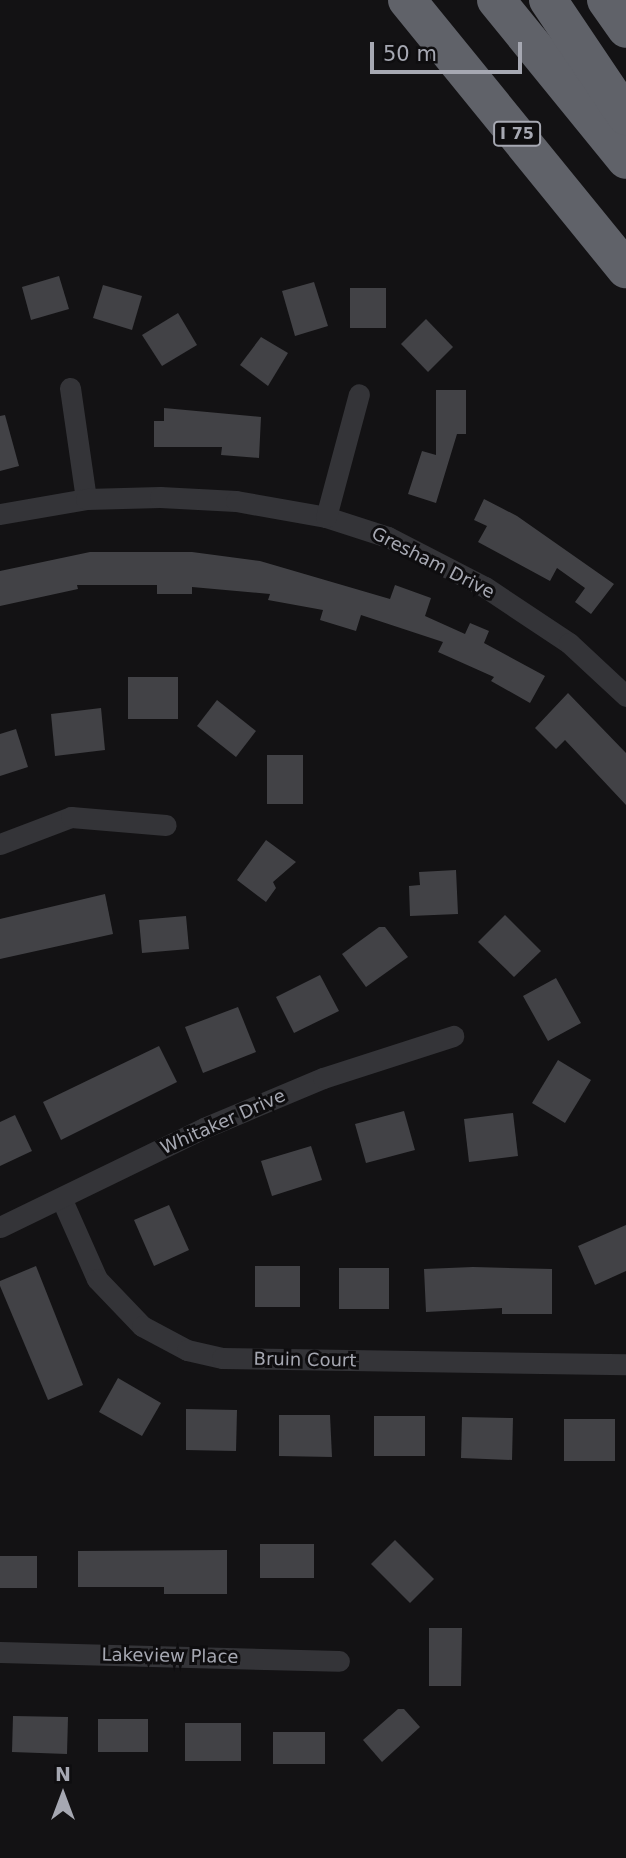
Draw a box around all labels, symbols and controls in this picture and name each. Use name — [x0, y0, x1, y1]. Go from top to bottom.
scale bar — [374, 28, 526, 72]
text: 50 m — [383, 42, 437, 66]
road number: I 75 — [492, 122, 542, 146]
street label: Gresham Drive — [368, 523, 498, 603]
street label: Whitaker Drive — [157, 1085, 289, 1159]
street label: Bruin Court — [253, 1348, 357, 1372]
street label: Lakeview Place — [101, 1644, 239, 1668]
north arrow — [28, 1760, 98, 1830]
text: N — [55, 1763, 71, 1785]

